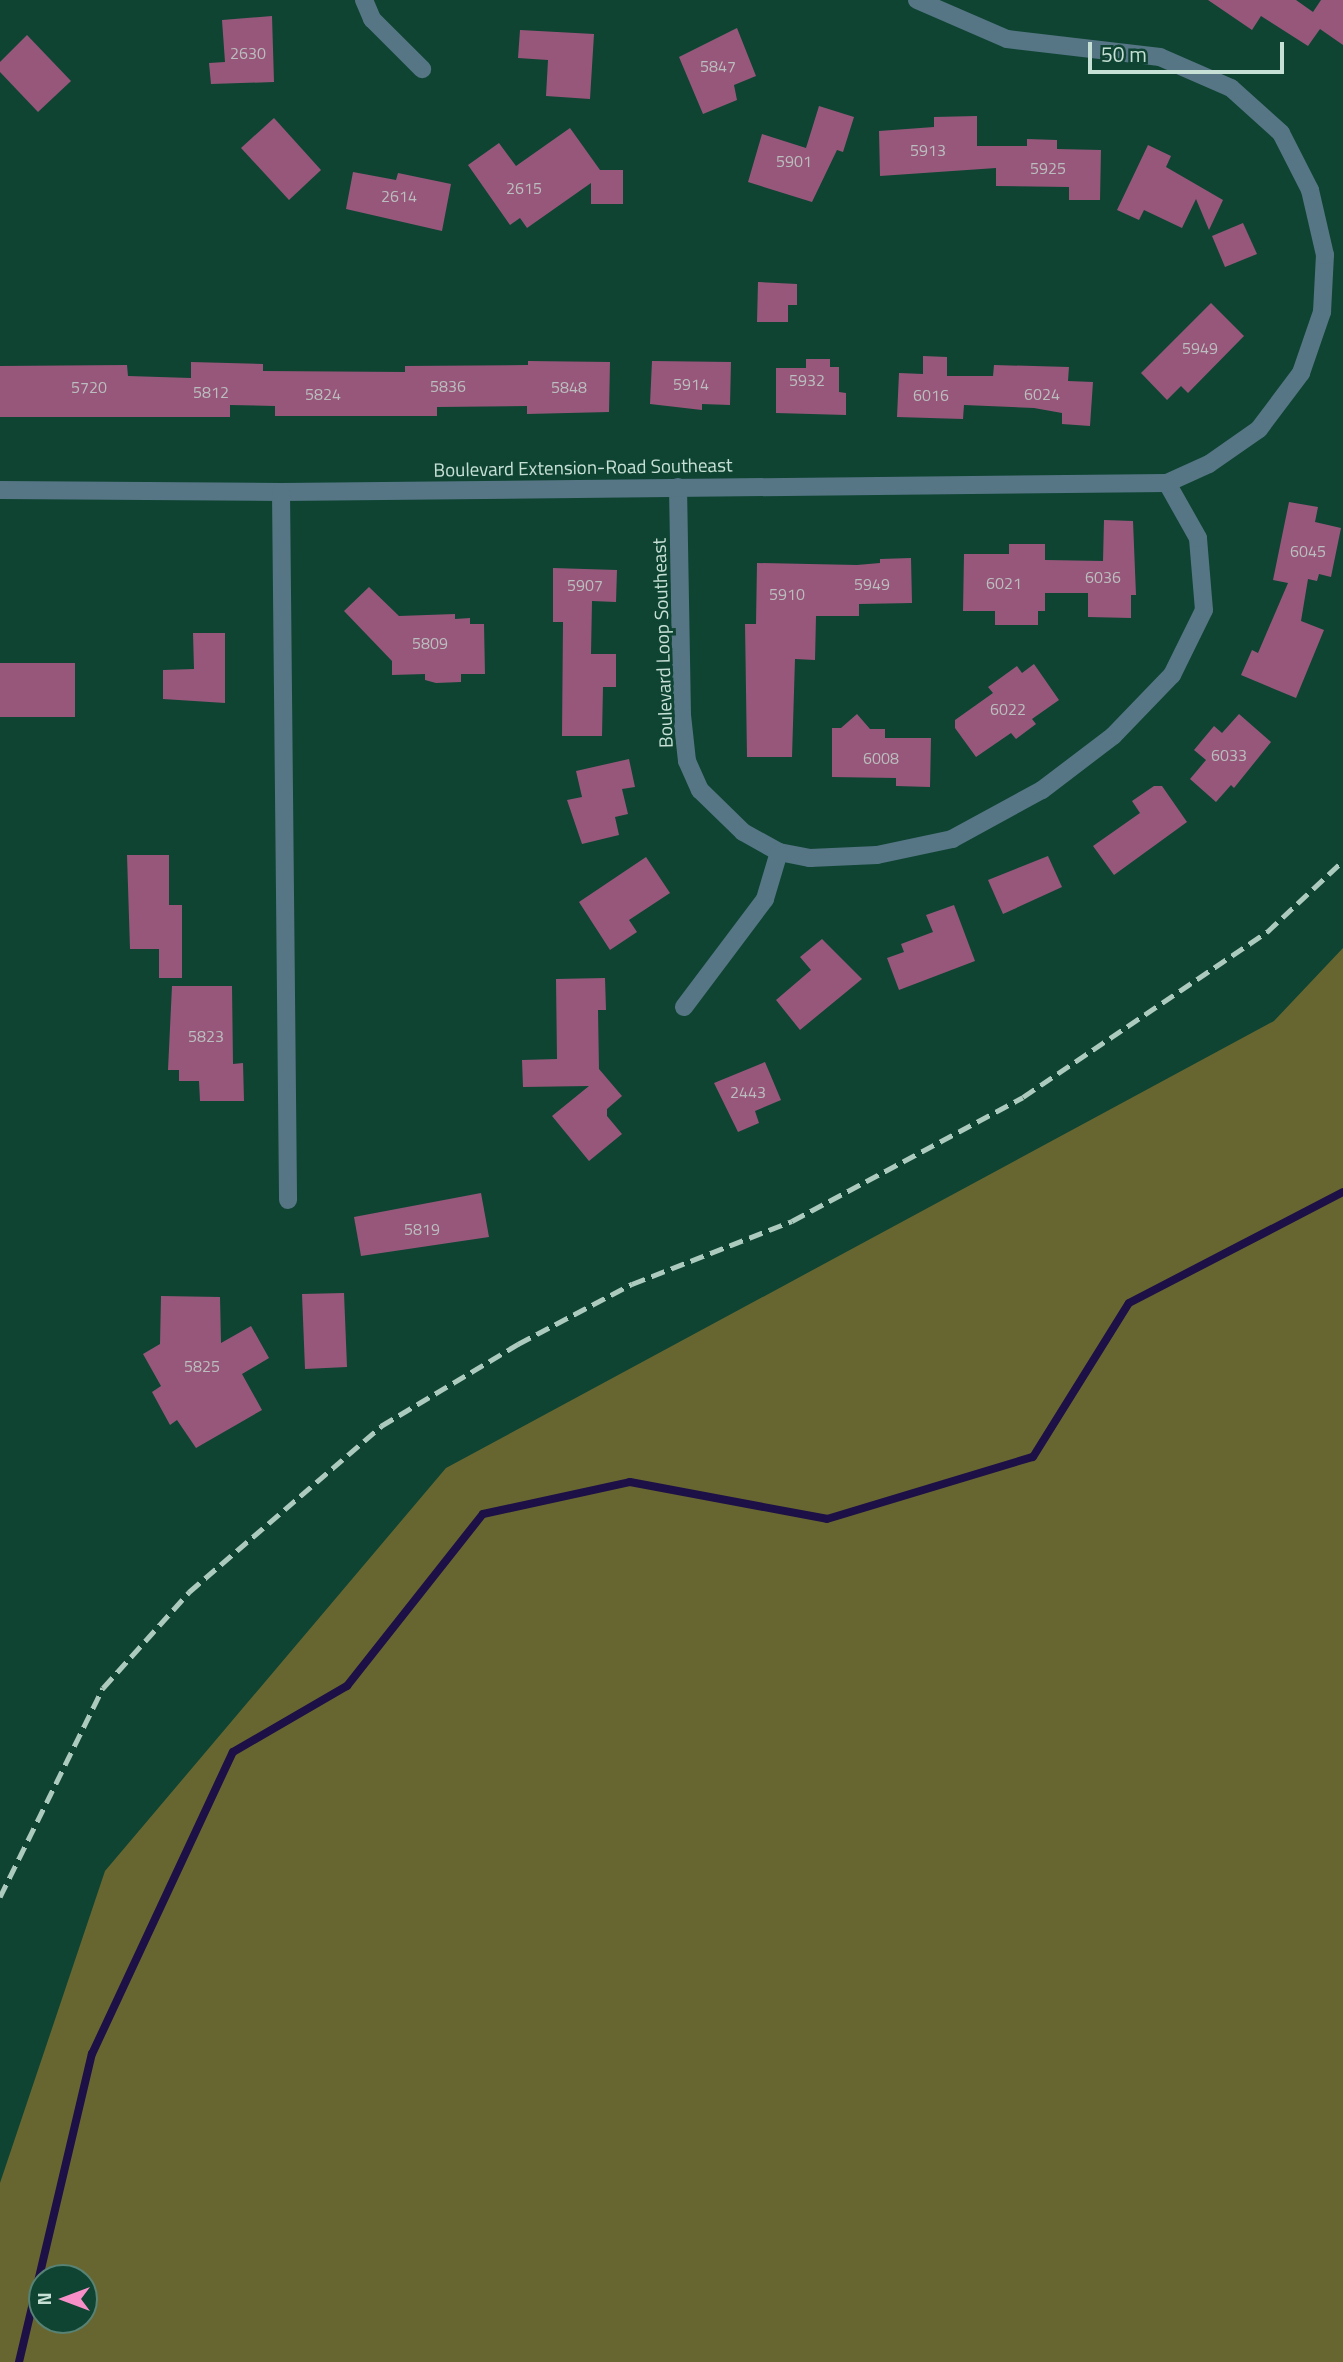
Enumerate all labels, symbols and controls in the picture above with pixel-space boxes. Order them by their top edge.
scale bar [1091,28,1287,72]
text: 50 m [1101,38,1147,70]
house number: 2630 [230,43,266,63]
house number: 5847 [700,56,736,76]
house number: 5913 [910,140,946,160]
house number: 5901 [776,151,812,171]
house number: 5925 [1030,158,1066,178]
house number: 2615 [506,178,542,198]
house number: 2614 [381,186,417,206]
house number: 5949 [1182,338,1218,358]
house number: 5932 [789,370,825,390]
house number: 5914 [673,374,709,394]
house number: 5836 [430,376,466,396]
house number: 5720 [71,377,107,397]
house number: 5848 [551,377,587,397]
house number: 5812 [193,382,229,402]
house number: 5824 [305,384,341,404]
house number: 6024 [1024,384,1060,404]
house number: 6016 [913,385,949,405]
street label: Boulevard Extension-Road Southeast [433,453,733,481]
street label: Boulevard Loop Southeast [647,538,677,748]
house number: 6045 [1290,541,1326,561]
house number: 6036 [1085,567,1121,587]
house number: 6021 [986,573,1022,593]
house number: 5949 [854,574,890,594]
house number: 5907 [567,575,603,595]
house number: 5910 [769,584,805,604]
house number: 5809 [412,633,448,653]
house number: 6022 [990,699,1026,719]
house number: 6033 [1211,745,1247,765]
house number: 6008 [863,748,899,768]
house number: 5823 [188,1026,224,1046]
house number: 2443 [730,1082,766,1102]
house number: 5819 [404,1219,440,1239]
house number: 5825 [184,1356,220,1376]
north arrow [28,2264,98,2334]
text: N [29,2292,58,2306]

